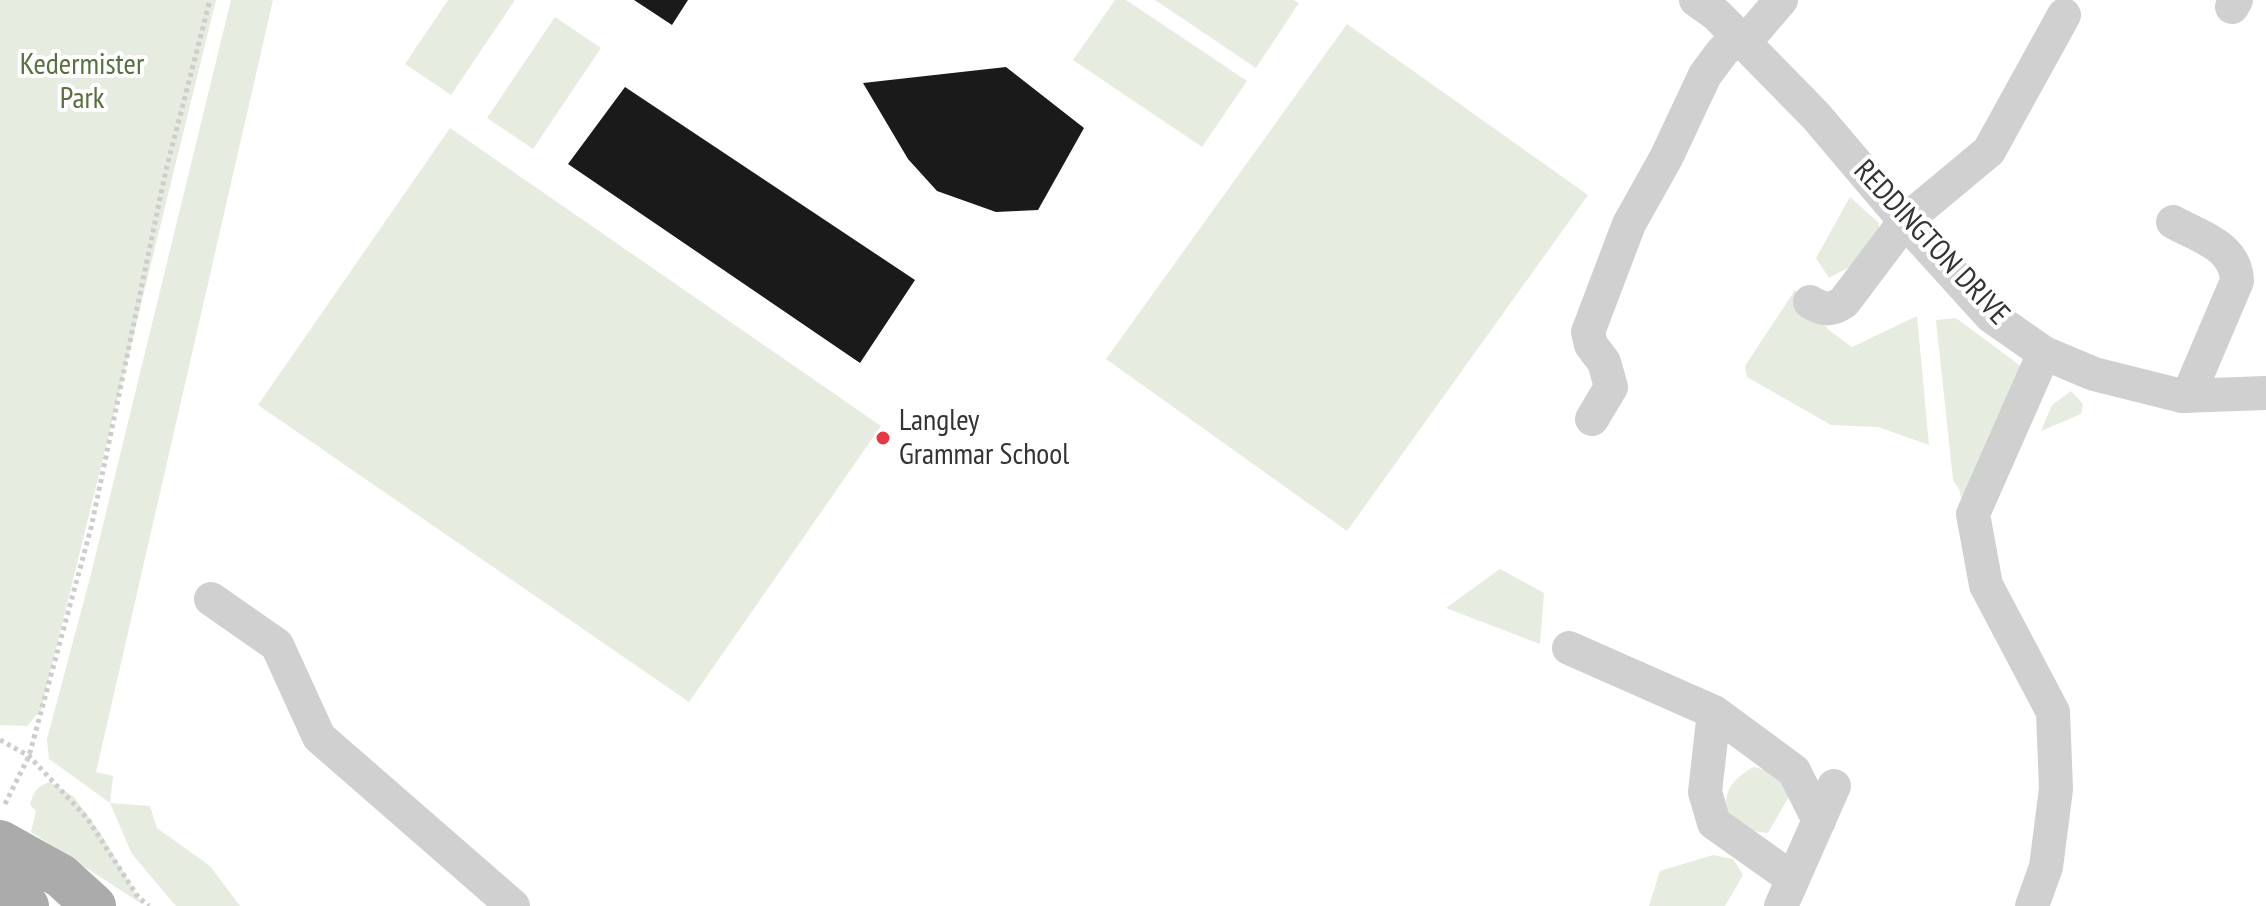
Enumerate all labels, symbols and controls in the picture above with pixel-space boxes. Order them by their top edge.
park label: Kedermister Park [20,47,144,118]
street label: REDDINGTON DRIVE [1846,153,2016,333]
place label: Langley Grammar School [899,403,1069,474]
marker: Langley Grammar School [874,429,892,447]

